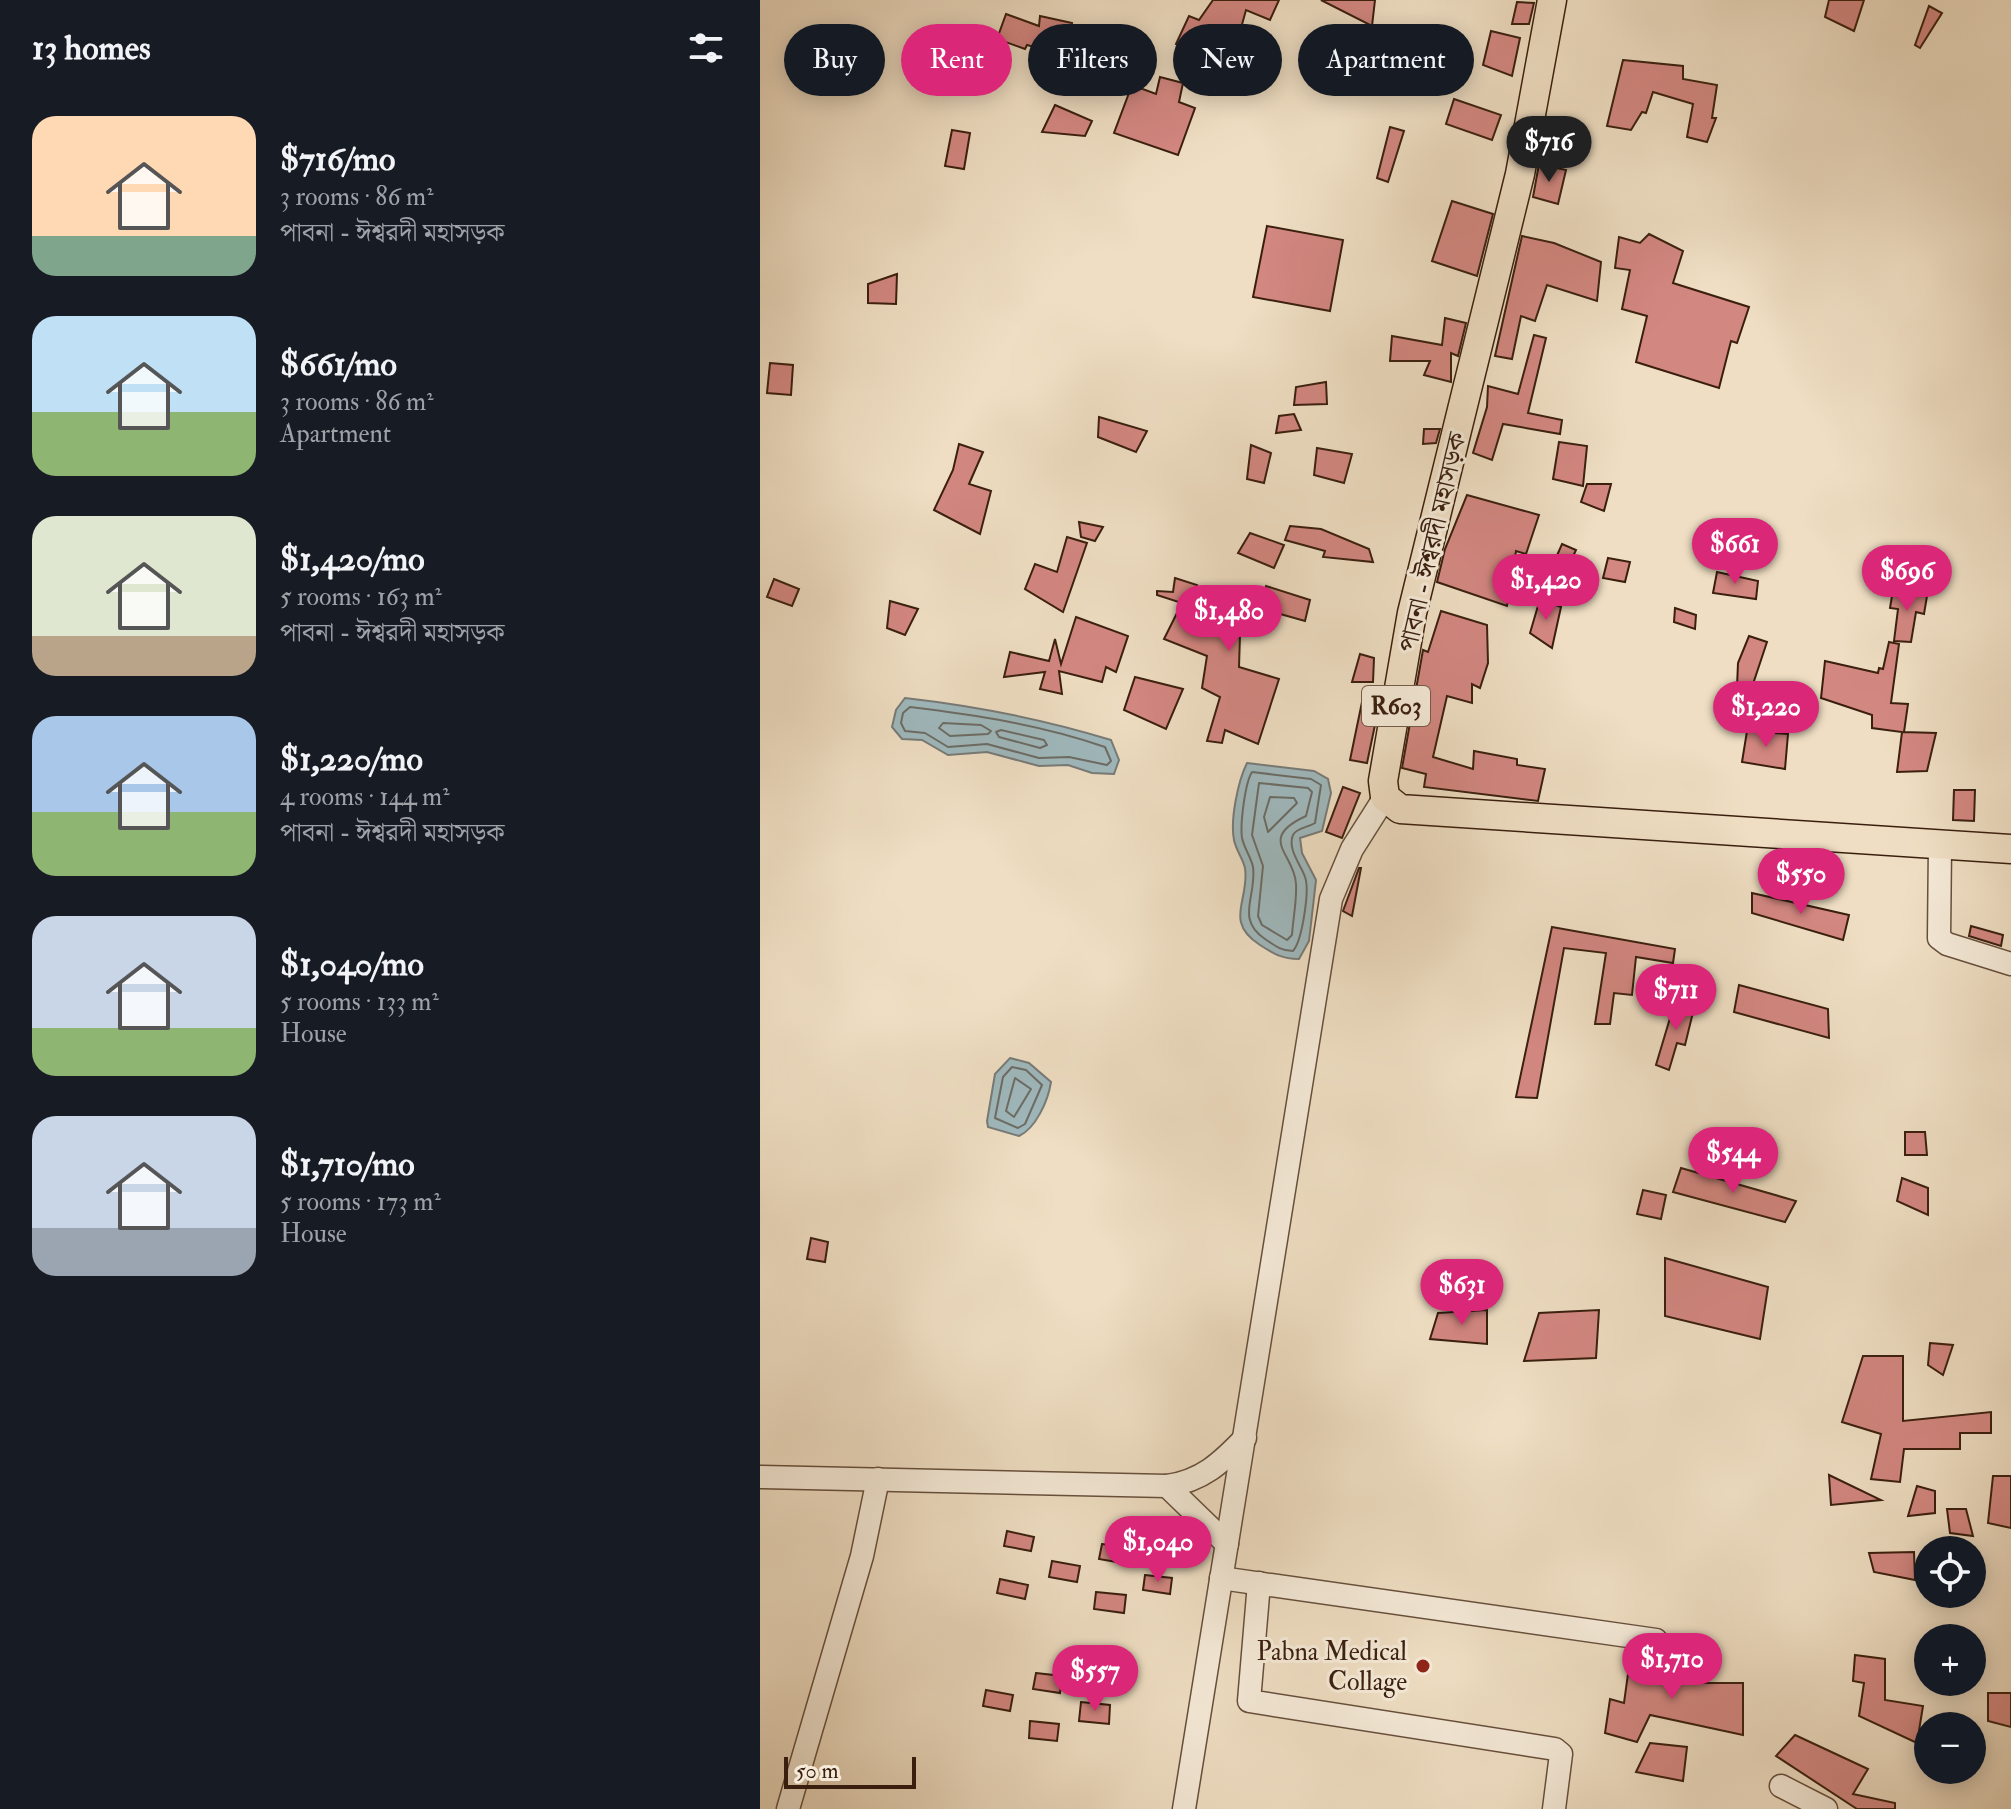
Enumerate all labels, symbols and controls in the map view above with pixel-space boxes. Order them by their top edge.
chip: Buy [784,24,885,96]
chip: Rent [901,24,1012,96]
chip: Filters [1028,24,1157,96]
chip: New [1173,24,1282,96]
chip: Apartment [1298,24,1474,96]
icon: filters [684,26,728,70]
text: 13 homes [32,27,151,70]
pin: $716 [1502,116,1596,184]
text: $716 [1525,126,1573,158]
text: $716/mo [280,138,395,181]
icon: home [96,148,192,244]
text: 3 rooms · 86 m² [280,181,434,213]
text: পাবনা - ঈশ্বরদী মহাসড়ক [280,217,505,249]
text: $661/mo [280,343,397,386]
icon: home [96,348,192,444]
text: 3 rooms · 86 m² [280,386,434,418]
text: Apartment [280,418,391,450]
street label: পাবনা - ঈশ্বরদী মহাসড়ক [1392,428,1474,655]
pin: $661 [1688,518,1782,586]
text: $661 [1710,528,1760,560]
text: $1,420/mo [280,538,425,581]
pin: $696 [1860,545,1954,613]
icon: home [96,548,192,644]
pin: $1,420 [1481,554,1611,622]
text: $696 [1880,555,1934,587]
text: $1,420 [1510,564,1582,596]
text: 5 rooms · 163 m² [280,581,442,613]
pin: $1,480 [1164,585,1294,653]
text: $1,480 [1194,595,1264,627]
text: পাবনা - ঈশ্বরদী মহাসড়ক [280,617,505,649]
pin: $1,220 [1701,681,1831,749]
road number: R603 [1362,686,1430,726]
text: $1,220 [1731,691,1801,723]
text: $1,220/mo [280,738,423,781]
icon: home [96,748,192,844]
text: 4 rooms · 144 m² [280,781,450,813]
text: পাবনা - ঈশ্বরদী মহাসড়ক [280,817,505,849]
pin: $550 [1754,848,1848,916]
text: $550 [1776,858,1826,890]
text: $1,040/mo [280,943,424,986]
icon: home [96,948,192,1044]
pin: $711 [1629,964,1723,1032]
text: $711 [1653,974,1699,1006]
text: 5 rooms · 133 m² [280,986,439,1018]
text: House [280,1018,347,1050]
pin: $544 [1686,1127,1780,1195]
text: $544 [1706,1137,1760,1169]
text: $1,710/mo [280,1143,415,1186]
icon: home [96,1148,192,1244]
text: 5 rooms · 173 m² [280,1186,441,1218]
text: House [280,1218,347,1250]
pin: $631 [1415,1259,1509,1327]
text: $631 [1438,1269,1486,1301]
pin: $1,040 [1093,1516,1223,1584]
text: $1,040 [1123,1526,1193,1558]
map controls [1914,1536,1986,1784]
button: locate [1914,1536,1986,1608]
button: + [1914,1624,1986,1696]
pin: $1,710 [1607,1633,1737,1701]
place label: Pabna Medical Collage [1256,1636,1407,1698]
text: $1,710 [1640,1643,1704,1675]
pin: $557 [1048,1645,1142,1713]
text: $557 [1070,1655,1120,1687]
marker: Pabna Medical Collage [1414,1657,1432,1675]
button: − [1914,1712,1986,1784]
scale bar [784,1753,916,1789]
text: 50 m [796,1757,838,1785]

